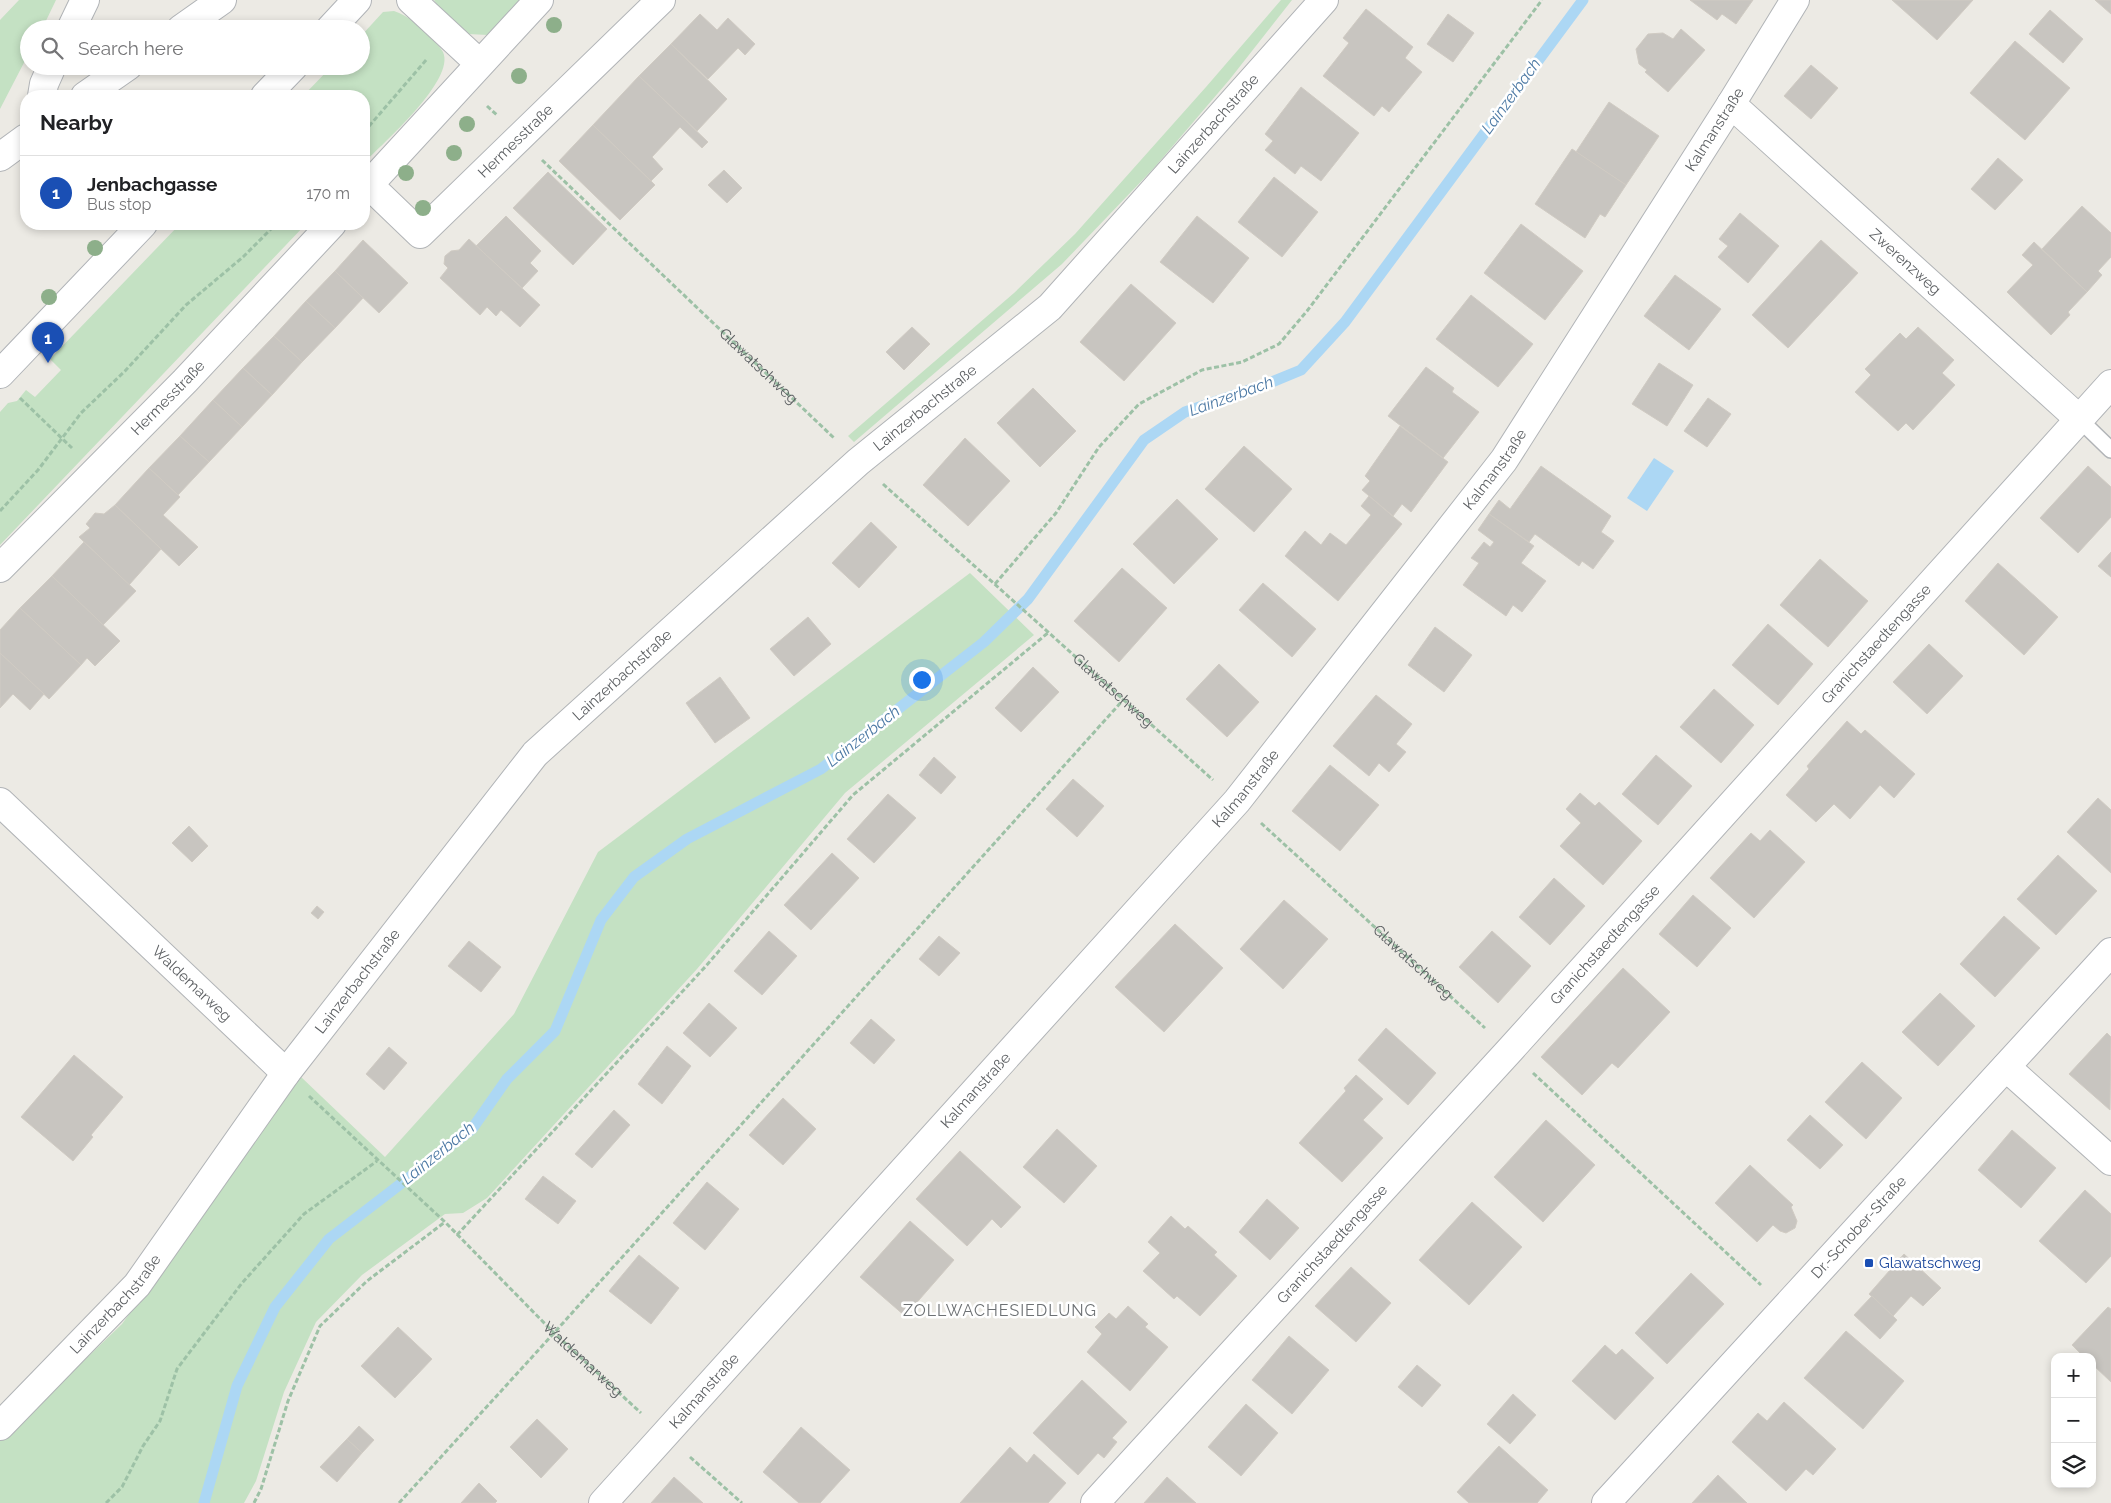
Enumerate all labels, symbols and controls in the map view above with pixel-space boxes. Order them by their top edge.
search box [20,20,370,75]
icon: search [38,34,66,62]
text: Search here [78,37,184,59]
water label: Lainzerbach [1477,55,1545,137]
street label: Lainzerbachstraße [1164,70,1263,177]
street label: Kalmanstraße [1682,84,1748,175]
street label: Hermesstraße [474,101,557,182]
text: Nearby [40,110,113,135]
text: Jenbachgasse [87,173,217,195]
text: 1 [52,184,60,203]
text: 170 m [306,184,350,203]
text: Bus stop [87,195,151,214]
street label: Zwerenzweg [1866,225,1945,299]
pin: 1 [32,322,64,363]
street label: Glawatschweg [715,324,802,408]
street label: Hermesstraße [127,357,209,439]
street label: Lainzerbachstraße [870,361,980,455]
water label: Lainzerbach [1186,372,1276,420]
street label: Kalmanstraße [1459,426,1530,513]
street label: Granichstaedtengasse [1818,580,1935,708]
street label: Lainzerbachstraße [569,626,676,725]
street label: Glawatschweg [1069,650,1157,731]
your location [909,667,935,693]
water label: Lainzerbach [822,701,904,771]
street label: Kalmanstraße [1208,746,1283,831]
street label: Granichstaedtengasse [1546,881,1664,1008]
street label: Glawatschweg [1369,921,1457,1003]
street label: Lainzerbachstraße [311,925,404,1037]
street label: Waldemarweg [148,942,235,1025]
street label: Kalmanstraße [937,1049,1014,1132]
water label: Lainzerbach [398,1118,478,1188]
street label: Dr.-Schober-Straße [1807,1172,1910,1282]
street label: Granichstaedtengasse [1273,1181,1391,1307]
street label: Lainzerbachstraße [66,1251,165,1358]
place label: Glawatschweg [1879,1254,1981,1272]
marker: Glawatschweg [1863,1257,1875,1269]
district label: ZOLLWACHESIEDLUNG [903,1301,1097,1320]
street label: Waldemarweg [539,1318,627,1401]
street label: Kalmanstraße [666,1349,743,1432]
map controls [2051,1353,2096,1488]
button: + [2051,1353,2096,1398]
button: − [2051,1398,2096,1443]
button: layers [2051,1443,2096,1488]

